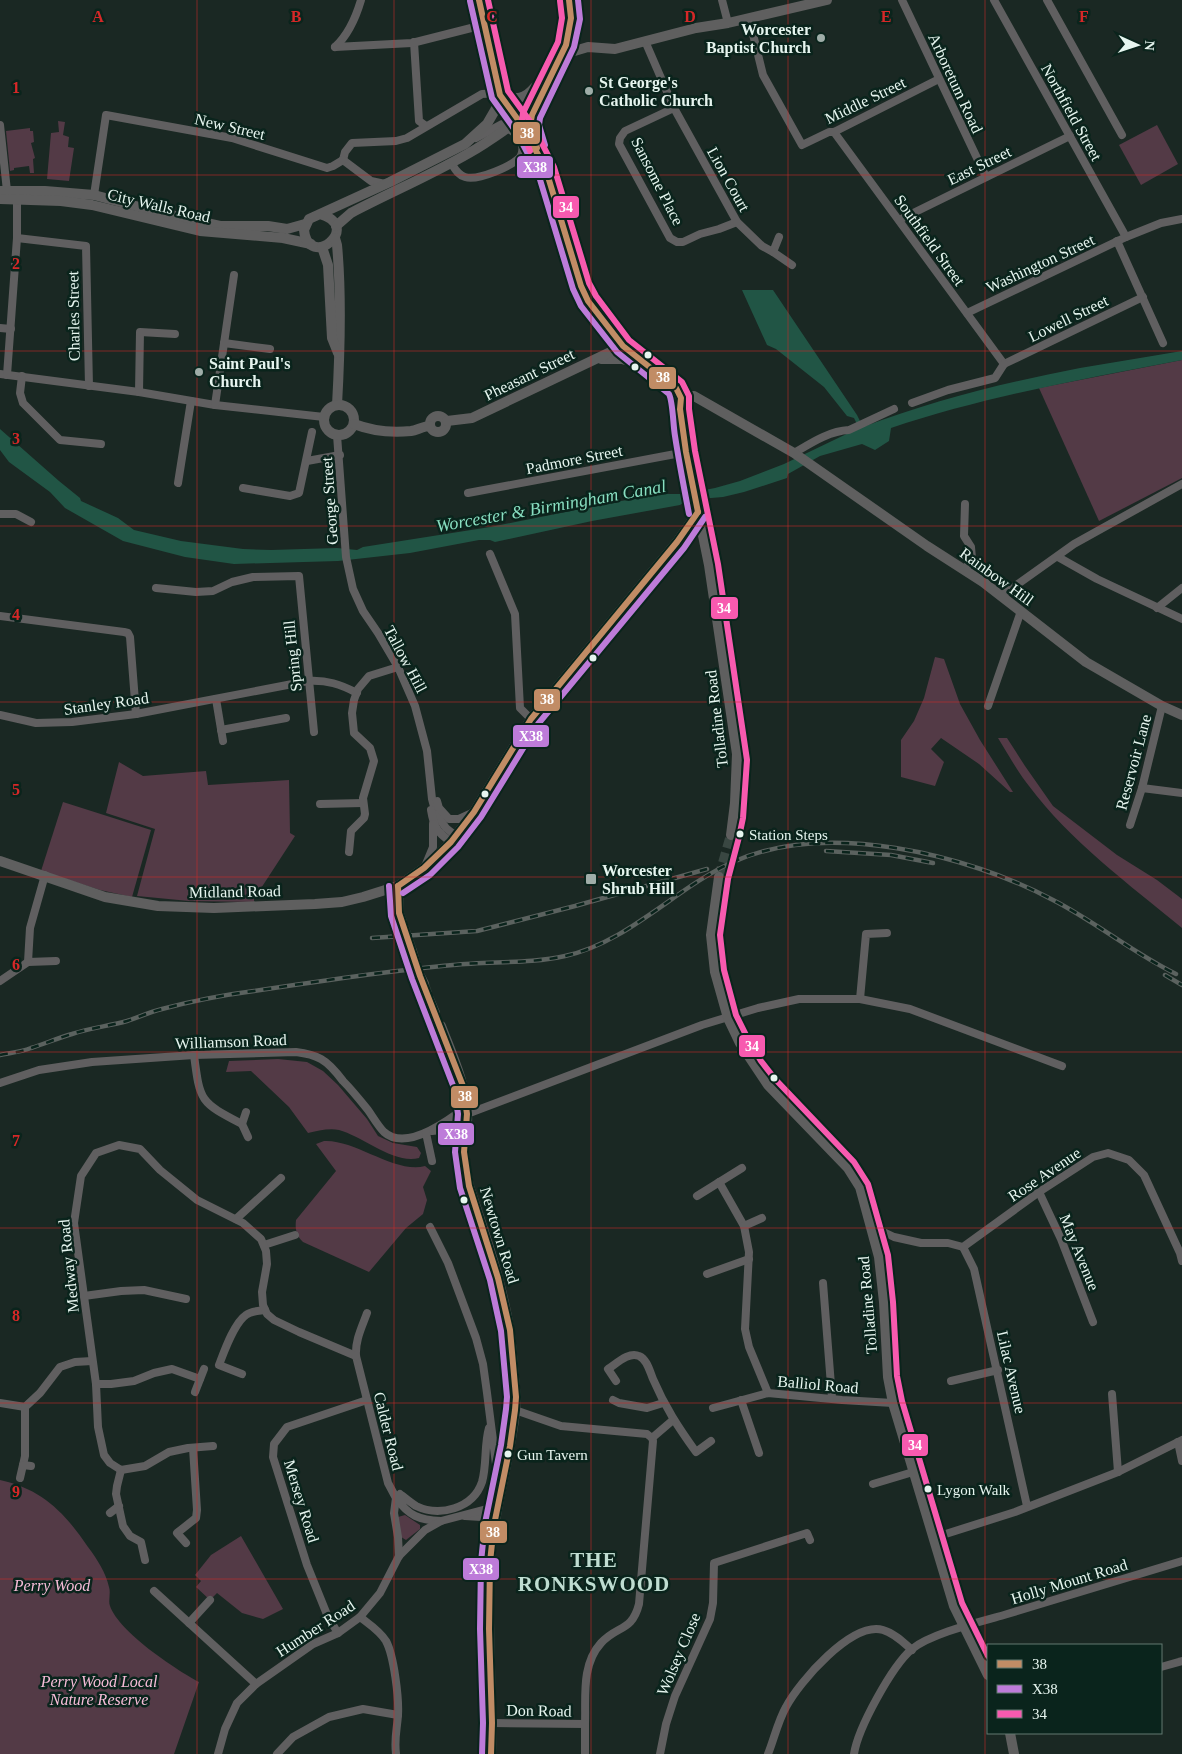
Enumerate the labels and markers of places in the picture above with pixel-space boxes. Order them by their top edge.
place label: Worcester Baptist Church [706,21,811,57]
marker: Worcester Baptist Church [815,32,827,44]
place label: St George's Catholic Church [599,74,713,109]
marker: St George's Catholic Church [583,85,595,97]
unlabelled marker [643,350,653,360]
place label: Saint Paul's Church [209,355,290,390]
unlabelled marker [630,362,640,372]
marker: Saint Paul's Church [193,366,205,378]
unlabelled marker [588,653,598,663]
unlabelled marker [480,789,490,799]
place label: Station Steps [749,827,828,843]
marker: Station Steps [735,829,745,839]
place label: Worcester Shrub Hill [602,862,675,897]
marker: Worcester Shrub Hill [584,872,598,886]
unlabelled marker [769,1073,779,1083]
unlabelled marker [459,1195,469,1205]
place label: Gun Tavern [517,1447,588,1463]
marker: Gun Tavern [503,1449,513,1459]
place label: Lygon Walk [937,1482,1011,1498]
marker: Lygon Walk [923,1484,933,1494]

